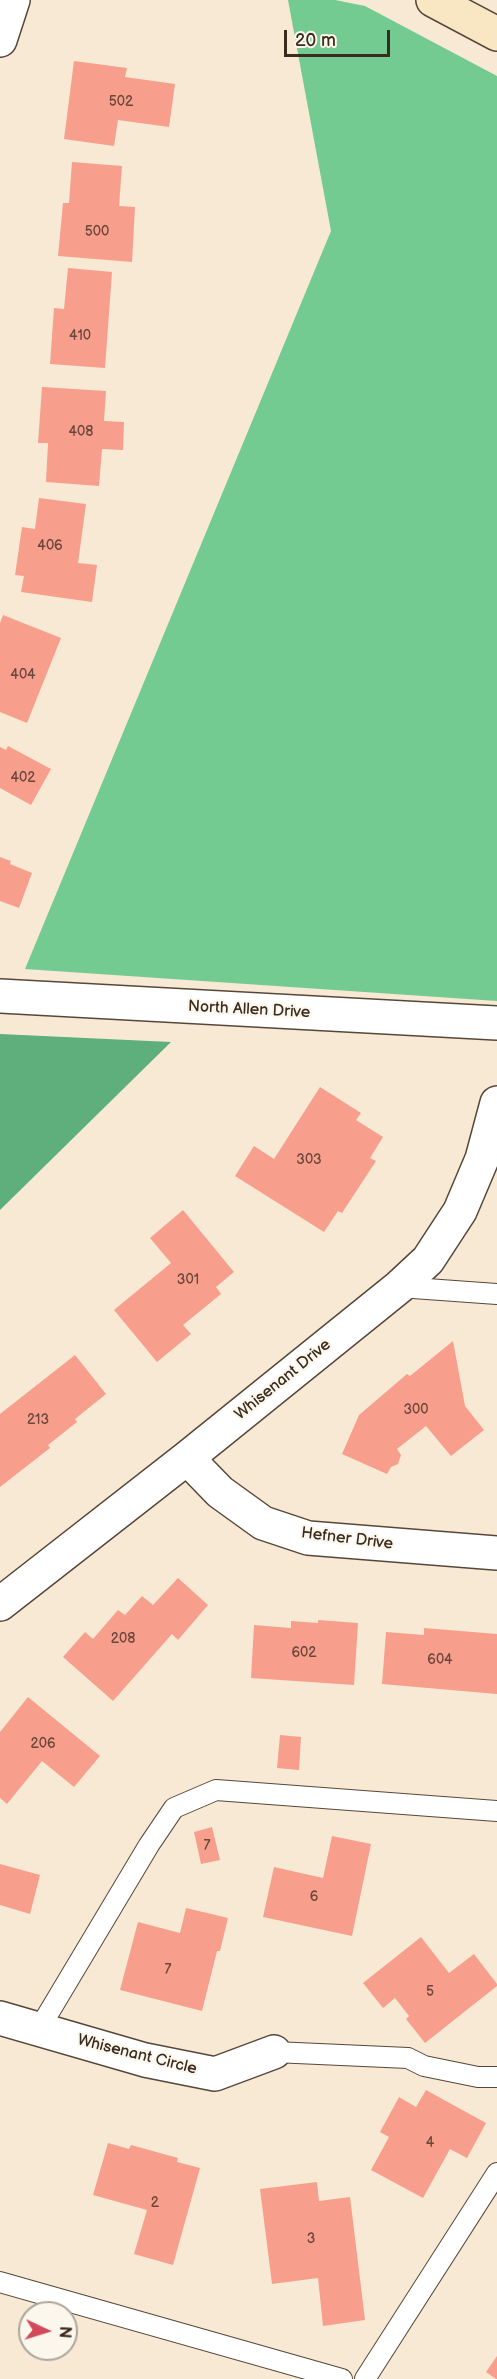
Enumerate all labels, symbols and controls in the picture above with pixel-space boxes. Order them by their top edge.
scale bar [287,18,394,56]
text: 20 m [295,30,336,51]
house number: 502 [109,94,133,110]
house number: 500 [85,224,109,240]
house number: 410 [69,328,91,344]
house number: 408 [69,424,93,440]
house number: 406 [37,538,63,554]
house number: 404 [10,667,36,683]
house number: 402 [10,770,36,786]
street label: North Allen Drive [187,997,311,1023]
house number: 303 [296,1152,322,1168]
house number: 301 [177,1272,199,1288]
street label: Whisenant Drive [231,1335,335,1425]
house number: 300 [403,1402,429,1418]
house number: 213 [27,1412,49,1428]
street label: Hefner Drive [300,1524,394,1554]
house number: 208 [111,1631,135,1647]
house number: 602 [291,1645,317,1661]
house number: 604 [427,1652,453,1668]
house number: 206 [30,1736,56,1752]
house number: 7 [204,1838,210,1854]
house number: 6 [310,1889,318,1905]
house number: 7 [165,1962,171,1978]
house number: 5 [426,1984,434,2000]
street label: Whisenant Circle [75,2031,199,2079]
house number: 4 [426,2135,434,2151]
house number: 2 [151,2195,159,2211]
house number: 3 [307,2231,315,2247]
north arrow [18,2301,78,2361]
text: N [55,2325,74,2339]

